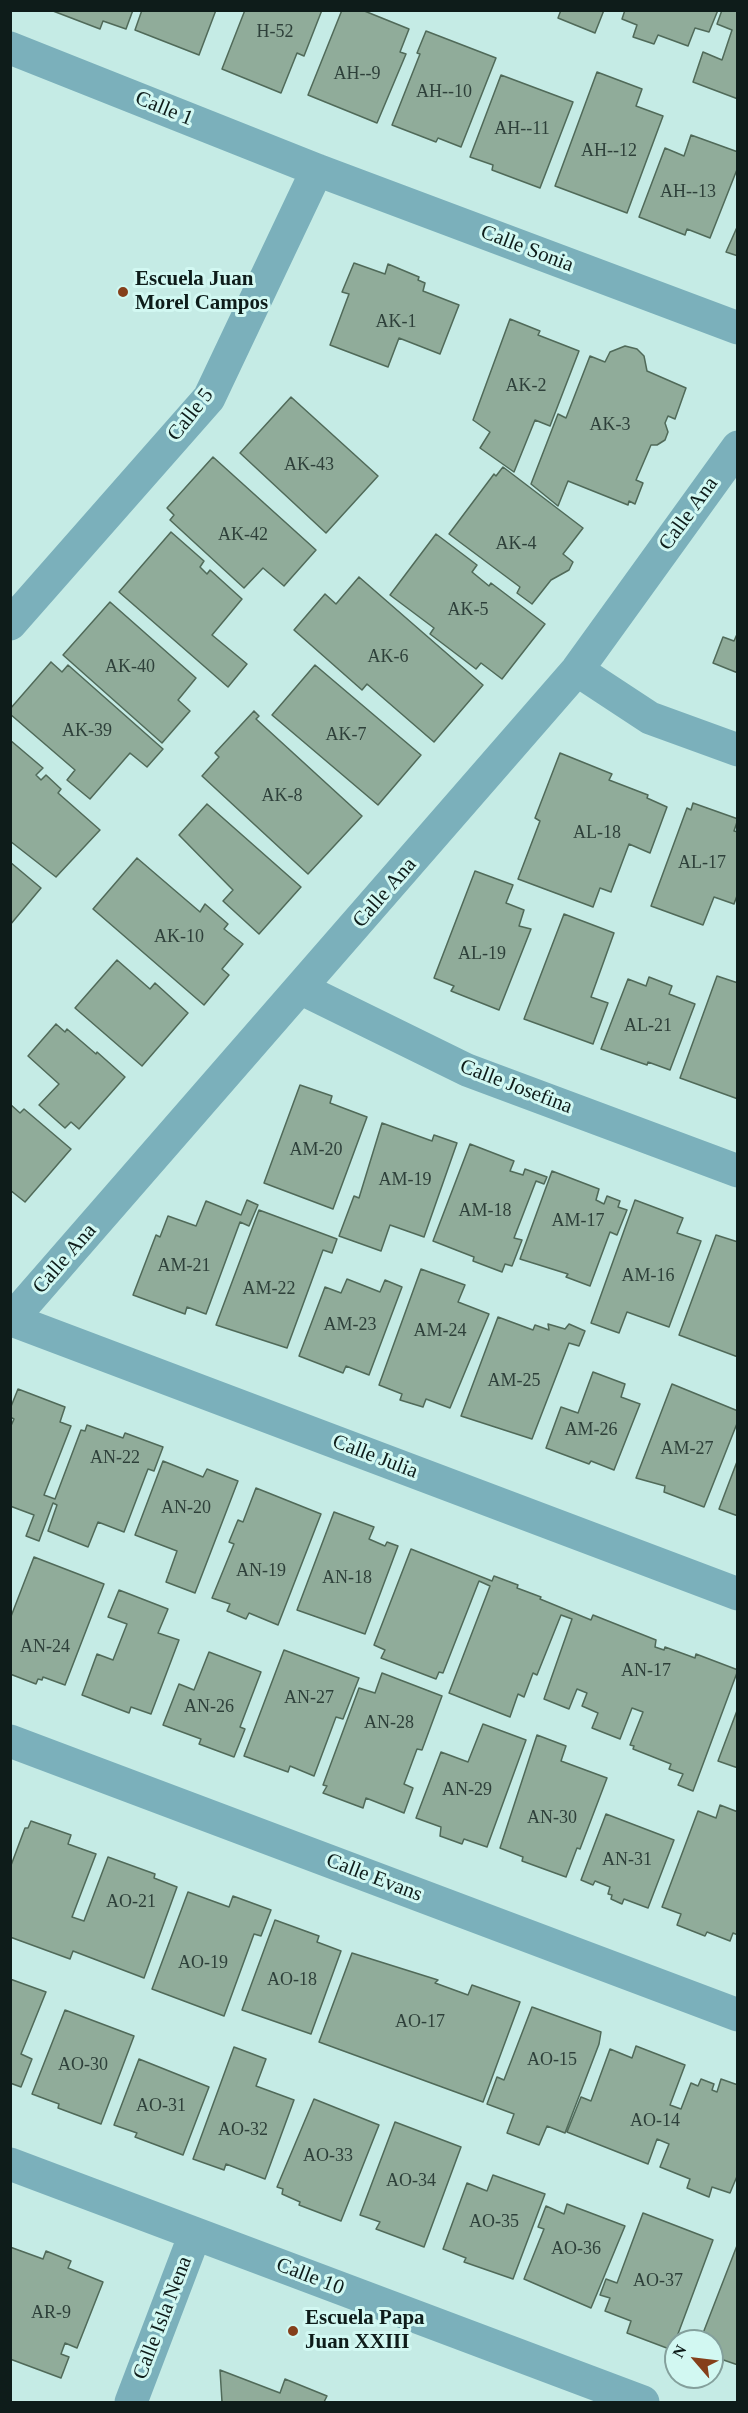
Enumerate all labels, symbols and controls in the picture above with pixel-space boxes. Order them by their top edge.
house number: H-52 [257,21,293,43]
house number: AH--9 [334,63,380,85]
house number: AH--10 [416,81,472,103]
street label: Calle 1 [131,86,197,132]
house number: AH--11 [494,118,550,140]
house number: AH--12 [581,140,637,162]
house number: AH--13 [660,181,716,203]
street label: Calle Sonia [477,220,577,278]
place label: Escuela Juan Morel Campos [135,267,268,317]
marker: Escuela Juan Morel Campos [116,285,130,299]
house number: AK-1 [376,311,416,333]
house number: AK-2 [506,375,546,397]
street label: Calle 5 [163,384,219,446]
house number: AK-3 [590,414,630,436]
house number: AK-43 [284,454,334,476]
street label: Calle Ana [654,472,724,556]
house number: AK-42 [218,524,268,546]
house number: AK-4 [496,533,536,555]
house number: AK-5 [448,599,488,621]
house number: AK-6 [368,646,408,668]
house number: AK-40 [105,656,155,678]
house number: AK-39 [62,720,112,742]
house number: AK-7 [326,724,366,746]
house number: AK-8 [262,785,302,807]
house number: AL-18 [573,822,621,844]
house number: AL-17 [678,852,726,874]
street label: Calle Ana [348,853,422,933]
house number: AK-10 [154,926,204,948]
house number: AL-19 [458,943,506,965]
house number: AL-21 [624,1015,672,1037]
street label: Calle Josefina [456,1054,576,1120]
house number: AM-20 [290,1139,342,1161]
house number: AM-19 [379,1169,431,1191]
house number: AM-18 [459,1200,511,1222]
house number: AM-17 [552,1210,604,1232]
street label: Calle Ana [28,1219,102,1299]
house number: AM-21 [158,1255,210,1277]
house number: AM-16 [622,1265,674,1287]
house number: AM-22 [243,1278,295,1300]
house number: AM-23 [324,1314,376,1336]
house number: AM-24 [414,1320,466,1342]
house number: AM-25 [488,1370,540,1392]
house number: AM-26 [565,1419,617,1441]
street label: Calle Julia [329,1429,421,1485]
house number: AM-27 [661,1438,713,1460]
house number: AN-22 [90,1447,140,1469]
house number: AN-20 [161,1497,211,1519]
house number: AN-19 [236,1560,286,1582]
house number: AN-18 [322,1567,372,1589]
house number: AN-24 [20,1636,70,1658]
house number: AN-17 [621,1660,671,1682]
house number: AN-27 [284,1687,334,1709]
house number: AN-26 [184,1696,234,1718]
house number: AN-28 [364,1712,414,1734]
house number: AN-29 [442,1779,492,1801]
house number: AN-30 [527,1807,577,1829]
street label: Calle Evans [322,1848,426,1908]
house number: AN-31 [602,1849,652,1871]
house number: AO-21 [106,1891,156,1913]
house number: AO-19 [178,1952,228,1974]
house number: AO-18 [267,1969,317,1991]
house number: AO-17 [395,2011,445,2033]
house number: AO-15 [527,2049,577,2071]
house number: AO-30 [58,2054,108,2076]
house number: AO-31 [136,2095,186,2117]
house number: AO-14 [630,2110,680,2132]
house number: AO-32 [218,2119,268,2141]
house number: AO-33 [303,2145,353,2167]
house number: AO-34 [386,2170,436,2192]
house number: AO-35 [469,2211,519,2233]
house number: AO-36 [551,2238,601,2260]
street label: Calle Isla Nena [128,2253,198,2383]
street label: Calle 10 [273,2253,347,2301]
house number: AO-37 [633,2270,683,2292]
house number: AR-9 [31,2302,71,2324]
place label: Escuela Papa Juan XXIII [305,2306,425,2356]
marker: Escuela Papa Juan XXIII [286,2324,300,2338]
north arrow [664,2329,724,2389]
text: N [669,2342,690,2360]

